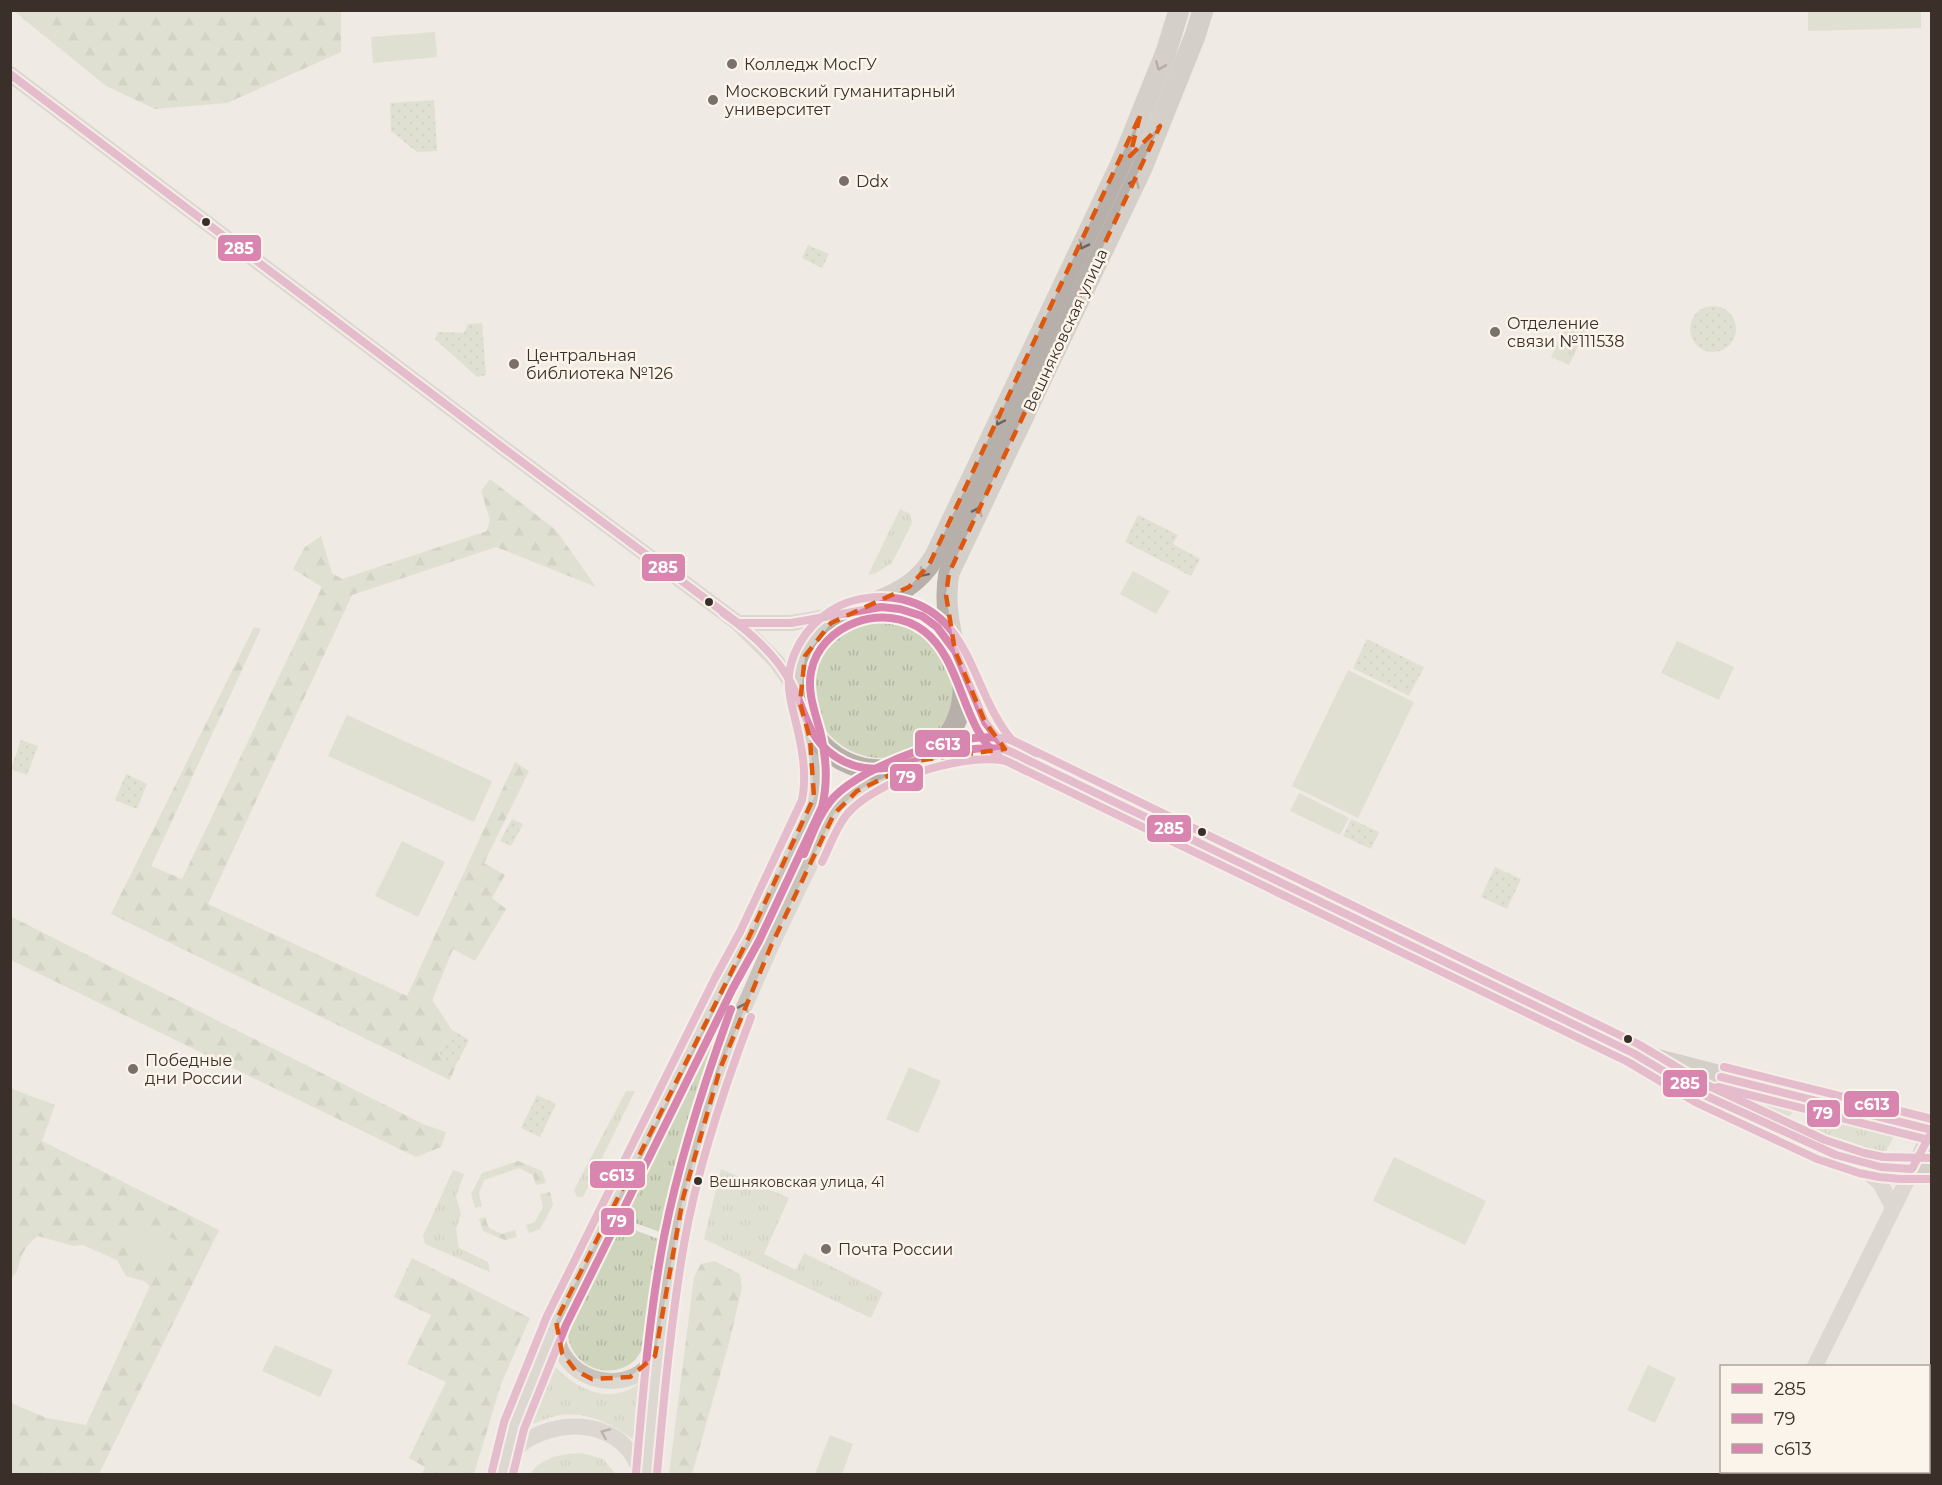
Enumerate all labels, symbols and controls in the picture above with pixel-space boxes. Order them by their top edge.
place label: Колледж МосГУ [744,55,877,74]
marker: Колледж МосГУ [725,57,739,71]
one-way arrow [1155,60,1167,71]
place label: Московский гуманитарный университет [724,82,956,119]
marker: Московский гуманитарный университет [706,93,720,107]
place label: Ddx [856,172,889,191]
marker: Ddx [837,174,851,188]
one-way arrow [1128,179,1140,190]
unlabelled marker [200,216,212,228]
line badge: 285 [217,234,262,262]
one-way arrow [1078,238,1090,249]
text: 285 [224,239,254,258]
street label: Вешняковская улица [1019,246,1112,415]
place label: Отделение связи №111538 [1507,314,1624,351]
marker: Отделение связи №111538 [1488,325,1502,339]
place label: Центральная библиотека №126 [526,346,673,383]
marker: Центральная библиотека №126 [507,357,521,371]
one-way arrow [995,414,1007,425]
one-way arrow [971,507,982,518]
line badge: 285 [641,553,686,582]
text: 285 [648,558,678,577]
one-way arrow [919,566,930,577]
unlabelled marker [703,596,715,608]
line badge: с613 [914,729,971,758]
text: с613 [925,735,961,754]
line badge: 79 [889,763,924,792]
text: 79 [896,768,916,787]
line badge: 285 [1146,814,1192,843]
text: 285 [1154,819,1184,838]
unlabelled marker [1196,826,1208,838]
one-way arrow [737,1002,749,1013]
unlabelled marker [1622,1033,1634,1045]
place label: Победные дни России [145,1051,243,1088]
marker: Победные дни России [126,1062,140,1076]
line badge: 285 [1662,1069,1708,1098]
text: 285 [1670,1074,1700,1093]
line badge: с613 [1843,1090,1900,1118]
text: с613 [1854,1095,1890,1114]
line badge: 79 [1806,1099,1841,1128]
text: 79 [1813,1104,1833,1123]
line badge: с613 [589,1160,646,1189]
text: с613 [599,1166,635,1185]
place label: Вешняковская улица, 41 [709,1173,885,1191]
marker: Вешняковская улица, 41 [692,1175,704,1187]
line badge: 79 [600,1207,635,1236]
text: 79 [607,1212,627,1231]
place label: Почта России [838,1240,953,1259]
marker: Почта России [819,1242,833,1256]
legend [1720,1365,1930,1473]
text: 285 [1774,1378,1806,1400]
text: 79 [1774,1408,1796,1430]
one-way arrow [600,1428,611,1440]
text: с613 [1774,1438,1812,1460]

